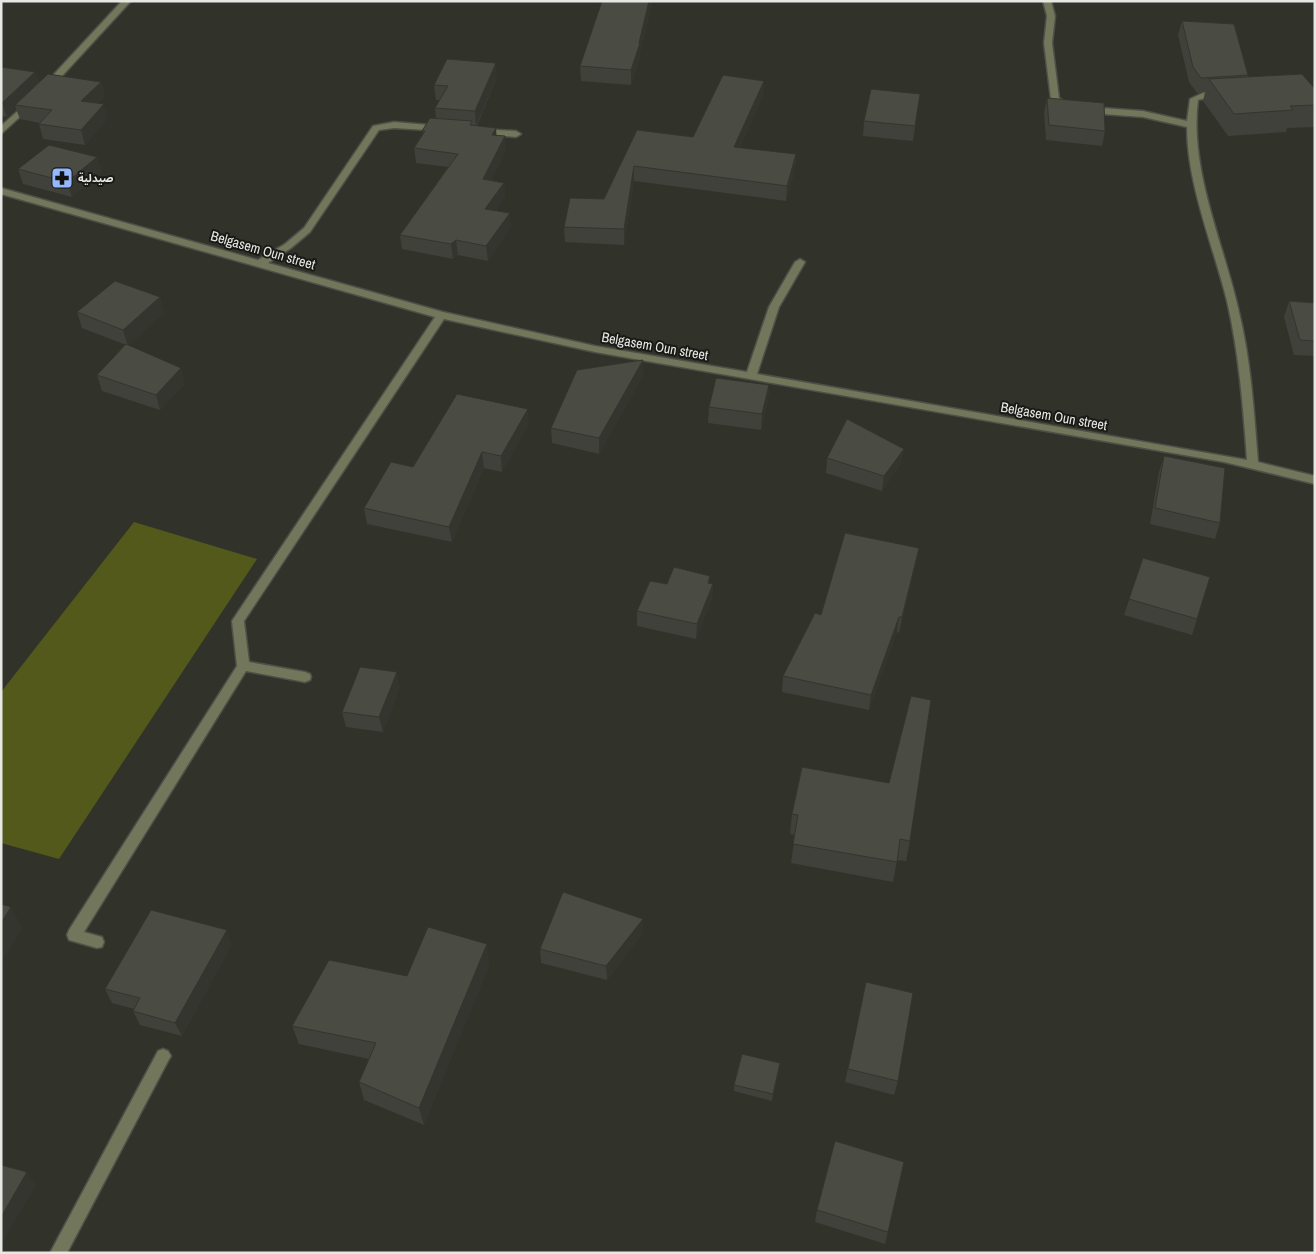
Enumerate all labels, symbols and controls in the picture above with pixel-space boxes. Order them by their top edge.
pharmacy icon: صيدلية [50,166,74,190]
place label: صيدلية [78,171,114,185]
street label: Belgasem Oun street [209,226,317,274]
street label: Belgasem Oun street [600,328,710,364]
street label: Belgasem Oun street [999,398,1109,434]

